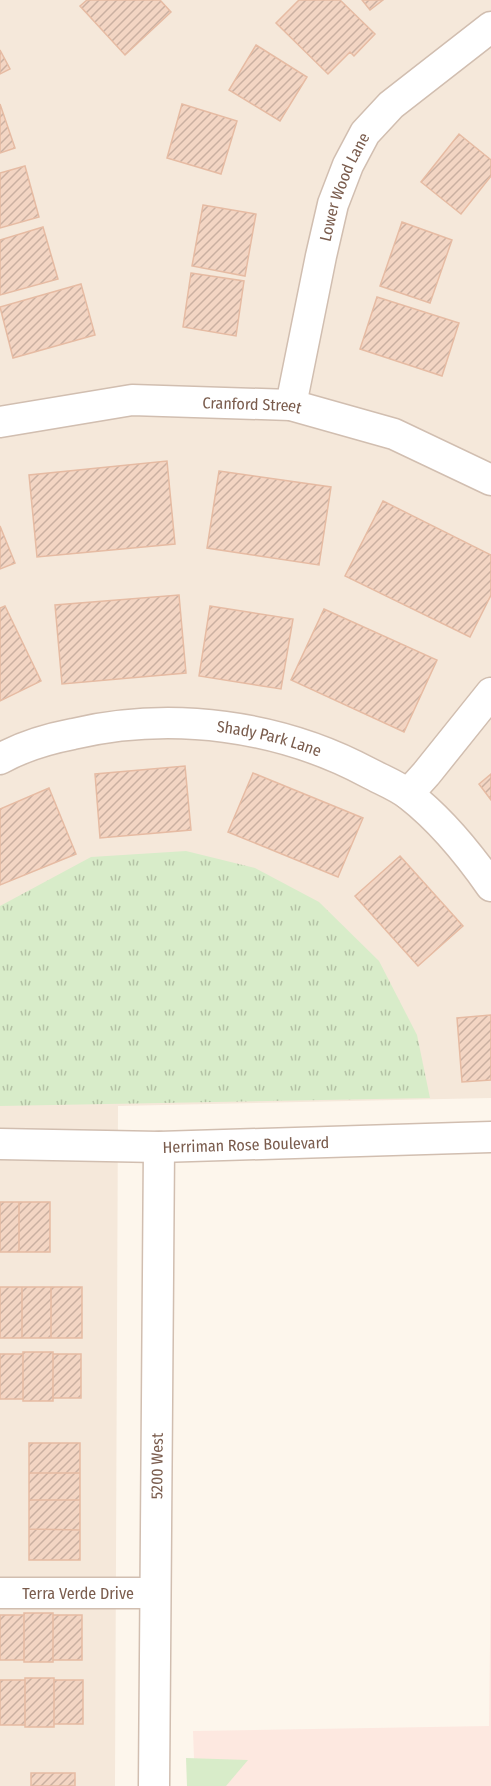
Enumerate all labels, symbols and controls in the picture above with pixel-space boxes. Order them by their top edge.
street label: Lower Wood Lane [315,129,373,243]
street label: Cranford Street [202,393,305,417]
street label: Shady Park Lane [216,716,324,760]
street label: Herriman Rose Boulevard [162,1132,330,1156]
street label: 5200 West [147,1432,166,1499]
street label: Terra Verde Drive [22,1584,134,1603]

